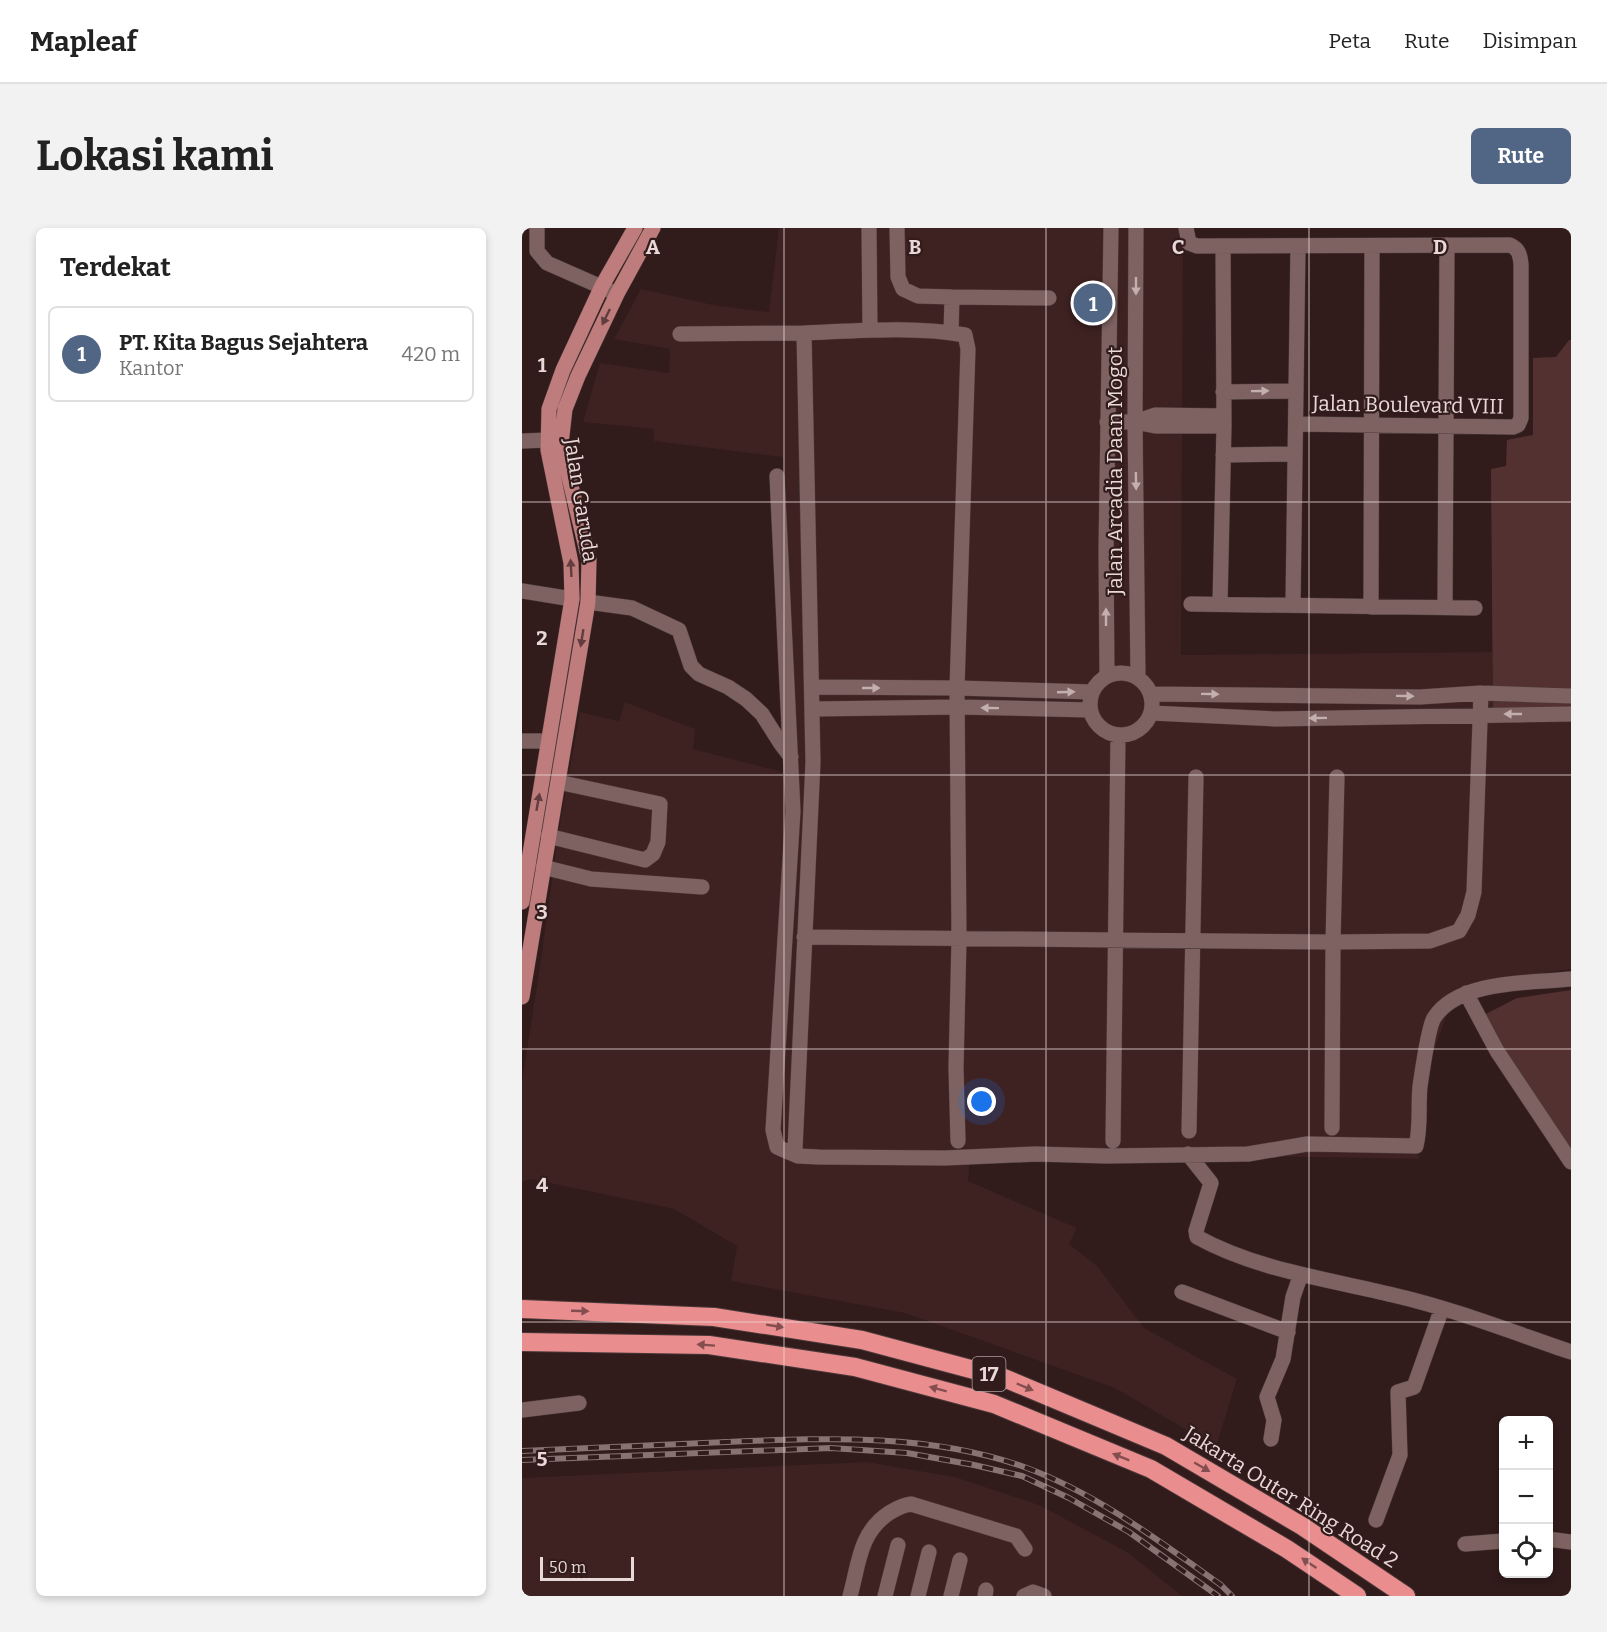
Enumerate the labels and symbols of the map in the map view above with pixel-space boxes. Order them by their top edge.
text: A [646,235,661,259]
text: B [909,235,922,259]
text: C [1172,235,1184,259]
text: D [1433,235,1447,259]
one-way arrow [1131,277,1141,296]
pin: 1 [1074,280,1112,326]
one-way arrow [602,308,611,325]
street label: Jalan Arcadia Daan Mogot [1102,346,1128,596]
text: 1 [538,353,547,377]
one-way arrow [1250,386,1269,396]
street label: Jalan Boulevard VIII [1311,390,1504,420]
street label: Jalan Garuda [558,435,604,564]
one-way arrow [1131,472,1141,491]
one-way arrow [566,559,576,578]
one-way arrow [1101,608,1111,627]
text: 2 [536,626,548,650]
one-way arrow [577,629,586,648]
one-way arrow [862,683,881,693]
one-way arrow [1057,687,1076,697]
one-way arrow [1200,689,1219,699]
one-way arrow [1395,691,1414,701]
one-way arrow [980,703,999,713]
one-way arrow [1503,710,1522,719]
one-way arrow [1308,713,1327,723]
one-way arrow [534,793,543,812]
text: 3 [536,900,548,924]
your location [967,1087,996,1116]
text: 4 [536,1173,548,1197]
one-way arrow [571,1307,590,1316]
one-way arrow [765,1322,784,1331]
one-way arrow [696,1341,715,1350]
road number: 17 [972,1357,1006,1391]
one-way arrow [1016,1382,1034,1392]
one-way arrow [929,1384,947,1393]
street label: Jakarta Outer Ring Road 2 [1178,1420,1403,1574]
text: 5 [537,1447,548,1471]
one-way arrow [1112,1452,1130,1461]
one-way arrow [1194,1462,1211,1472]
scale bar [540,1554,634,1582]
one-way arrow [1301,1557,1317,1569]

